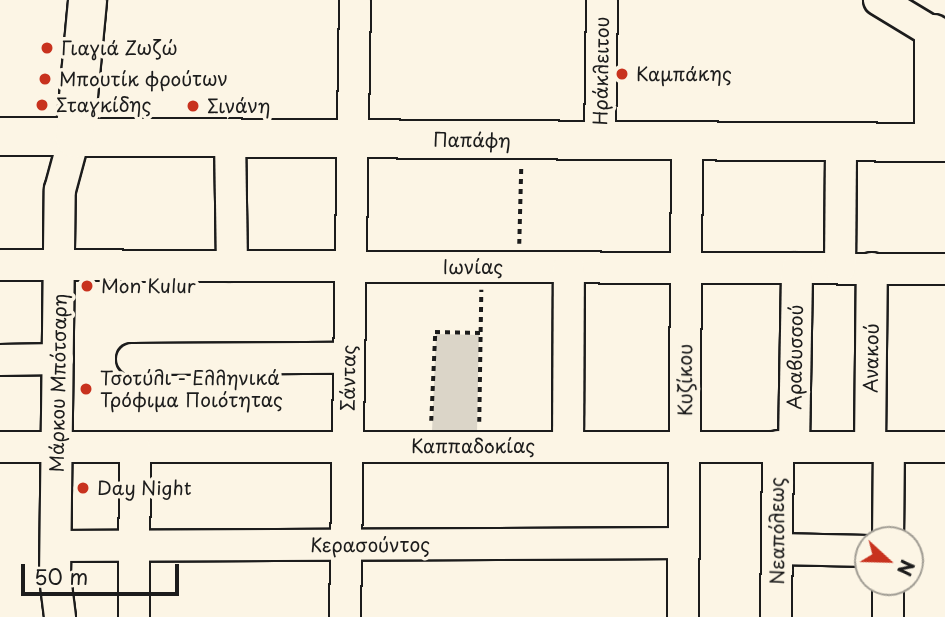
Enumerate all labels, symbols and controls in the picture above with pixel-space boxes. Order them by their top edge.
street label: Ηράκλειτου [589,16,613,126]
place label: Γιαγιά Ζωζώ [61,37,179,59]
marker: Γιαγιά Ζωζώ [39,40,55,56]
place label: Καμπάκης [636,63,732,85]
marker: Καμπάκης [614,66,630,82]
place label: Μπουτίκ φρούτων [59,68,228,90]
marker: Μπουτίκ φρούτων [37,71,53,87]
place label: Σταγκίδης [56,94,151,116]
place label: Σινάνη [207,95,270,117]
marker: Σταγκίδης [34,97,50,113]
marker: Σινάνη [185,98,201,114]
street label: Παπάφη [433,128,511,152]
street label: Ιωνίας [443,256,503,278]
place label: Mon Kulur [101,275,195,297]
marker: Mon Kulur [79,278,95,294]
street label: Μάρκου Μπότσαρη [45,293,71,473]
street label: Αραβυσσού [783,304,807,410]
street label: Ανακού [859,323,883,393]
street label: Κυζίκου [674,344,696,416]
street label: Σάντας [336,345,360,411]
place label: Τσοτύλι - Ελληνικά Τρόφιμα Ποιότητας [100,367,283,411]
marker: Τσοτύλι - Ελληνικά Τρόφιμα Ποιότητας [78,381,94,397]
street label: Καππαδοκίας [411,435,535,457]
place label: Day Night [97,477,191,499]
street label: Νεαπόλεως [766,477,788,585]
marker: Day Night [75,480,91,496]
north arrow [854,526,924,596]
street label: Κερασούντος [310,534,430,556]
scale bar [24,550,182,594]
text: N [891,556,922,580]
text: 50 m [34,560,88,592]

